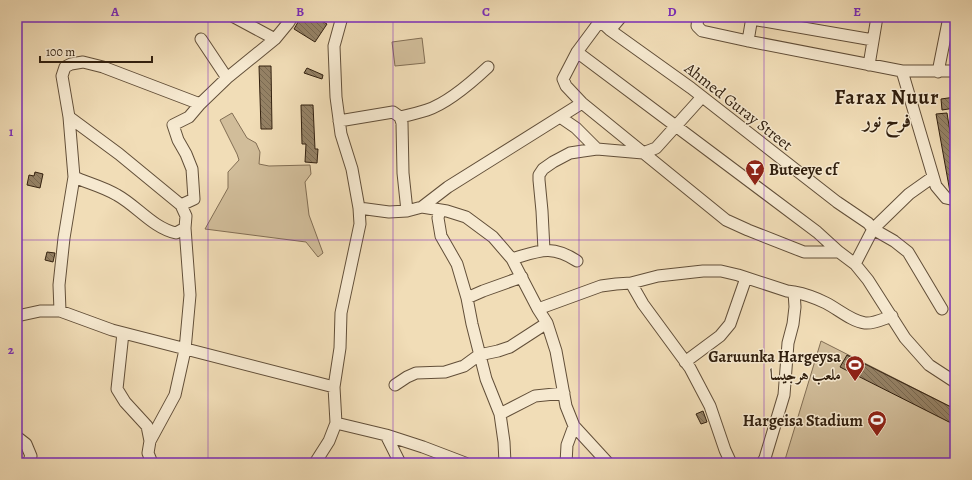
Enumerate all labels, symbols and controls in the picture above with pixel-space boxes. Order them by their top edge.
text: A [110,3,120,20]
text: B [296,3,304,20]
text: C [482,3,490,20]
text: D [667,3,677,20]
text: E [853,3,861,20]
scale bar [40,38,152,64]
text: 100 m [46,44,75,60]
street label: Ahmed Guray Street [679,57,797,156]
district label: Farax Nuur فرح نور [835,84,939,139]
text: 1 [9,123,14,140]
bar icon: Buteeye cf [744,158,766,186]
place label: Buteeye cf [769,159,840,181]
text: 2 [8,341,15,358]
place label: Garuunka Hargeysa ملعب هرجيسا [708,346,841,386]
sports icon: Garuunka Hargeysa ملعب هرجيسا [844,354,866,382]
sports icon: Hargeisa Stadium [866,409,888,437]
place label: Hargeisa Stadium [743,410,864,432]

